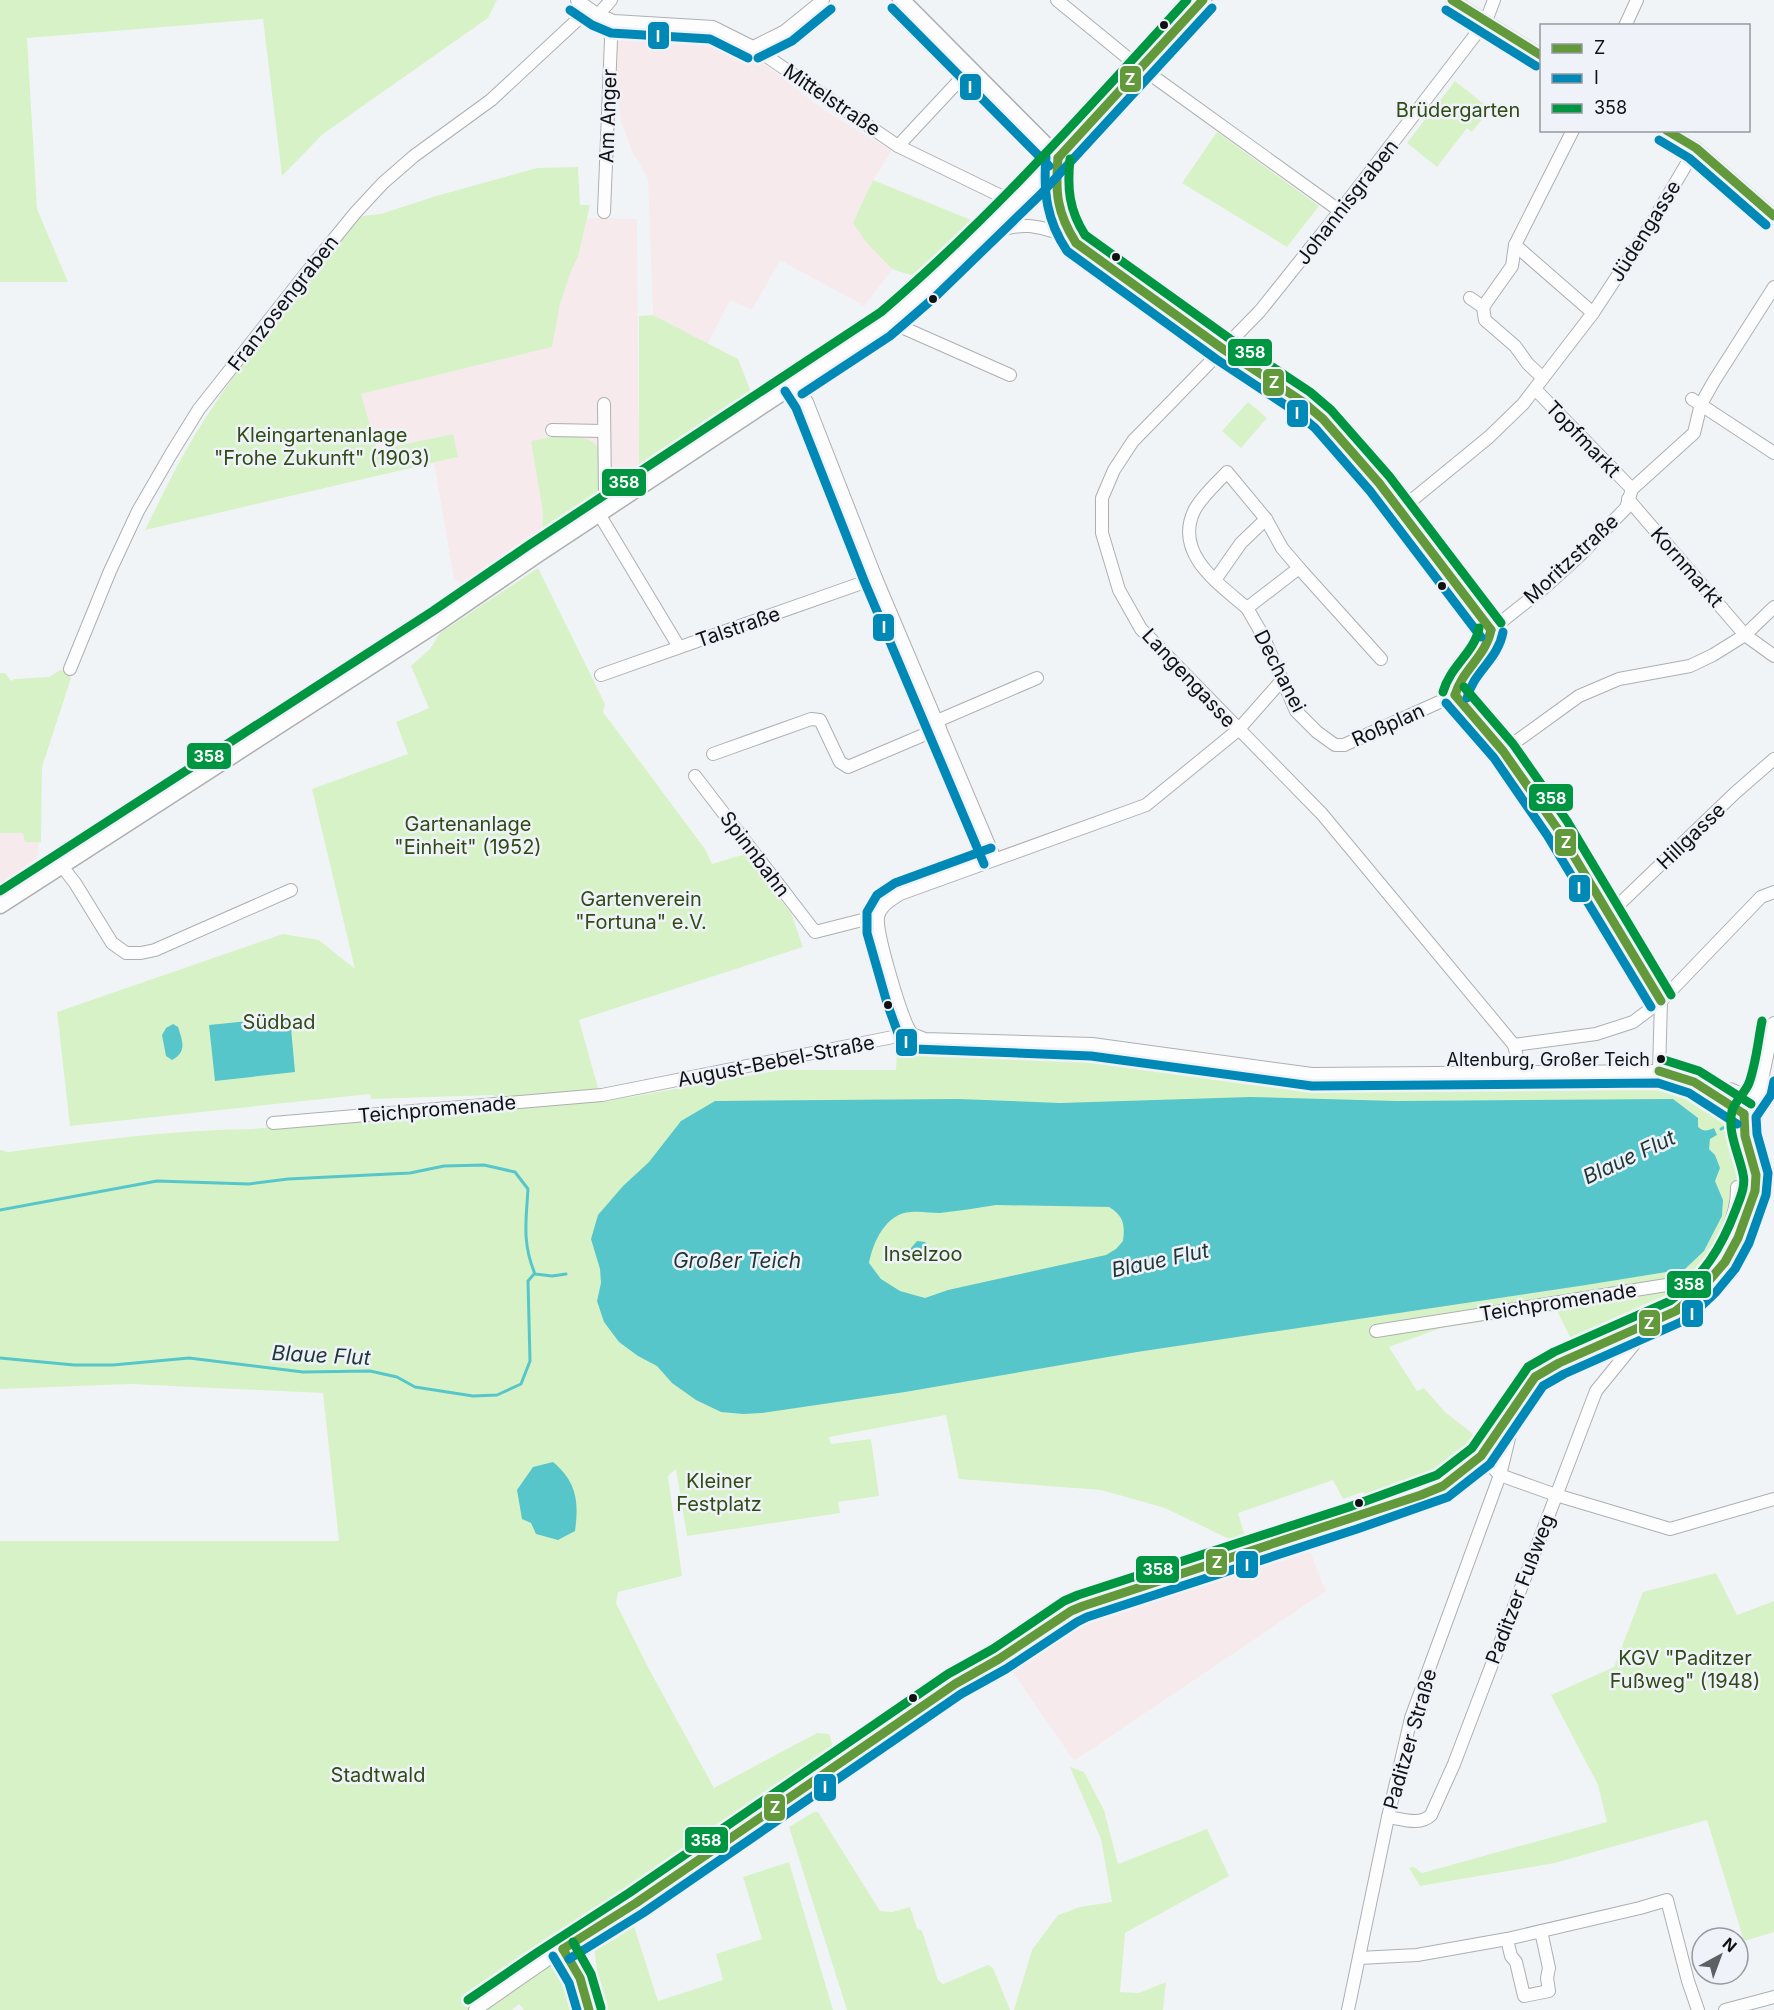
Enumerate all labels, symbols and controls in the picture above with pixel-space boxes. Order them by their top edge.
unlabelled marker [1158,19,1170,31]
line badge: I [647,21,670,50]
legend [1540,24,1750,132]
text: I [656,26,660,46]
text: Z [1594,37,1605,58]
street label: Mittelstraße [779,59,885,141]
line badge: Z [1119,65,1142,93]
text: I [1594,67,1599,88]
street label: Am Anger [594,68,622,163]
text: Z [1125,69,1135,89]
line badge: I [959,73,982,101]
text: I [968,77,972,97]
text: 358 [1594,97,1627,118]
park label: Brüdergarten [1396,98,1520,122]
street label: Johannisgraben [1291,135,1403,269]
street label: Jüdengasse [1604,176,1686,286]
street label: Franzosengraben [223,230,343,376]
unlabelled marker [1110,251,1122,263]
unlabelled marker [927,293,939,305]
line badge: 358 [1227,338,1273,367]
text: 358 [1235,342,1265,362]
line badge: Z [1262,368,1285,397]
text: Z [1269,372,1279,392]
street label: Topfmarkt [1541,396,1626,483]
line badge: I [1286,399,1309,428]
text: I [1295,403,1299,423]
park label: Kleingartenanlage "Frohe Zukunft" (1903) [214,423,430,470]
line badge: 358 [601,468,647,497]
text: 358 [609,472,639,492]
street label: Moritzstraße [1519,509,1623,609]
street label: Kornmarkt [1646,522,1729,612]
unlabelled marker [1436,580,1448,592]
street label: Talstraße [693,601,783,653]
line badge: I [872,613,895,642]
text: I [882,617,886,637]
street label: Langengasse [1137,624,1241,732]
street label: Dechanei [1249,626,1311,716]
street label: Roßplan [1348,698,1428,752]
line badge: 358 [186,742,232,770]
text: 358 [194,746,224,766]
line badge: 358 [1528,783,1574,812]
text: 358 [1536,788,1566,808]
street label: Hillgasse [1652,798,1730,874]
street label: Spinnbahn [715,806,795,902]
park label: Gartenanlage "Einheit" (1952) [394,812,542,859]
line badge: Z [1554,828,1577,857]
text: Z [1561,832,1571,852]
line badge: I [1568,874,1591,903]
text: I [1577,878,1581,898]
park label: Gartenverein "Fortuna" e.V. [575,887,707,934]
unlabelled marker [882,999,894,1011]
park label: Südbad [243,1010,315,1034]
line badge: I [895,1028,918,1057]
street label: August-Bebel-Straße [675,1030,877,1092]
text: I [904,1032,908,1052]
place label: Altenburg, Großer Teich [1447,1049,1650,1070]
marker: Altenburg, Großer Teich [1655,1053,1667,1065]
street label: Teichpromenade [357,1090,517,1128]
water label: Blaue Flut [1579,1124,1680,1189]
water label: Blaue Flut [1109,1237,1212,1283]
park label: Inselzoo [884,1242,962,1266]
water label: Großer Teich [673,1248,801,1273]
line badge: 358 [1666,1270,1712,1299]
text: 358 [1674,1274,1704,1294]
street label: Teichpromenade [1478,1278,1638,1326]
line badge: I [1681,1299,1704,1328]
text: I [1690,1304,1694,1324]
line badge: Z [1638,1309,1661,1337]
text: Z [1644,1313,1654,1333]
water label: Blaue Flut [271,1340,372,1370]
park label: Kleiner Festplatz [676,1469,762,1516]
unlabelled marker [1353,1497,1365,1509]
street label: Paditzer Fußweg [1480,1511,1560,1667]
line badge: Z [1205,1548,1228,1576]
line badge: I [1235,1550,1259,1579]
text: Z [1212,1552,1222,1572]
line badge: 358 [1135,1555,1180,1584]
text: I [1245,1555,1249,1575]
text: 358 [1143,1559,1173,1579]
park label: KGV "Paditzer Fußweg" (1948) [1610,1646,1760,1693]
street label: Paditzer Straße [1378,1666,1442,1812]
unlabelled marker [907,1692,919,1704]
park label: Stadtwald [331,1763,425,1787]
line badge: I [813,1773,837,1802]
text: I [823,1777,827,1797]
line badge: Z [763,1793,786,1822]
text: Z [770,1797,780,1817]
line badge: 358 [684,1826,729,1854]
text: 358 [691,1830,721,1850]
north arrow [1690,1926,1750,1986]
text: N [1719,1933,1741,1956]

